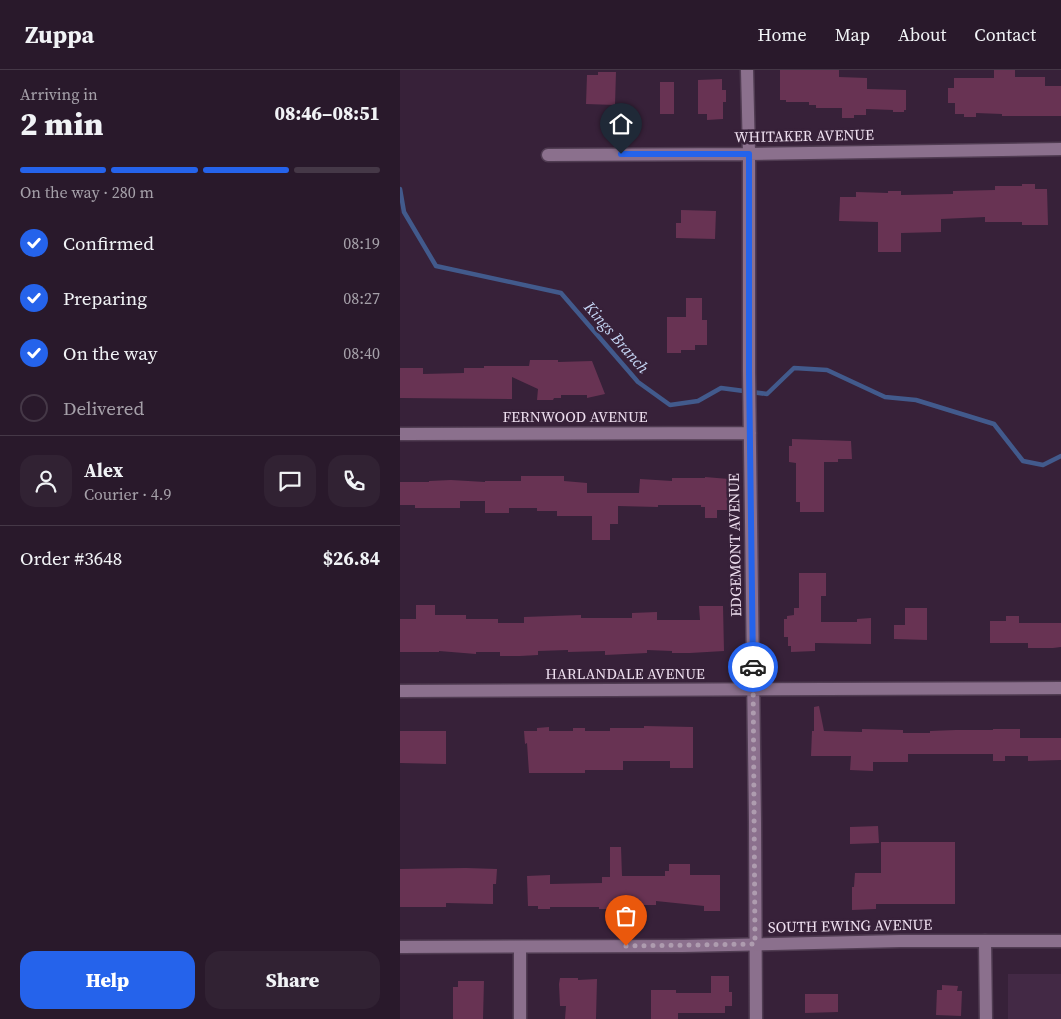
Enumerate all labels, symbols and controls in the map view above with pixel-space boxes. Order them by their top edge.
text: Zuppa [25,18,94,51]
text: Home [758,22,807,47]
text: Map [835,22,870,47]
text: About [898,22,946,47]
text: Contact [974,22,1036,47]
text: Arriving in [20,83,98,105]
text: 08:46–08:51 [275,100,380,126]
text: 2 min [20,102,103,146]
pin [600,103,642,154]
icon: home [607,110,635,138]
street label: WHITAKER AVENUE [734,124,874,147]
text: On the way · 280 m [20,181,154,203]
icon: check [20,229,48,257]
text: Confirmed [63,230,154,256]
text: 08:19 [343,232,380,254]
icon: check [20,284,48,312]
text: Preparing [63,285,147,311]
text: 08:27 [343,287,380,309]
water label: Kings Branch [579,295,655,378]
icon: check [20,339,48,367]
text: On the way [63,340,158,366]
text: 08:40 [343,342,380,364]
text: Delivered [63,395,144,421]
street label: FERNWOOD AVENUE [502,406,648,427]
button: person [20,455,72,507]
button: chat [264,455,316,507]
button: phone [328,455,380,507]
text: Alex [84,457,123,483]
street label: EDGEMONT AVENUE [723,473,746,617]
text: Courier · 4.9 [84,483,172,505]
text: Order #3648 [20,545,122,571]
text: $26.84 [323,545,380,571]
courier [728,642,778,692]
icon: car [739,653,767,681]
street label: HARLANDALE AVENUE [545,663,705,684]
pin [605,895,647,946]
icon: bag [612,902,640,930]
street label: SOUTH EWING AVENUE [768,914,932,937]
button: Help [20,951,195,1009]
button: Share [205,951,380,1009]

